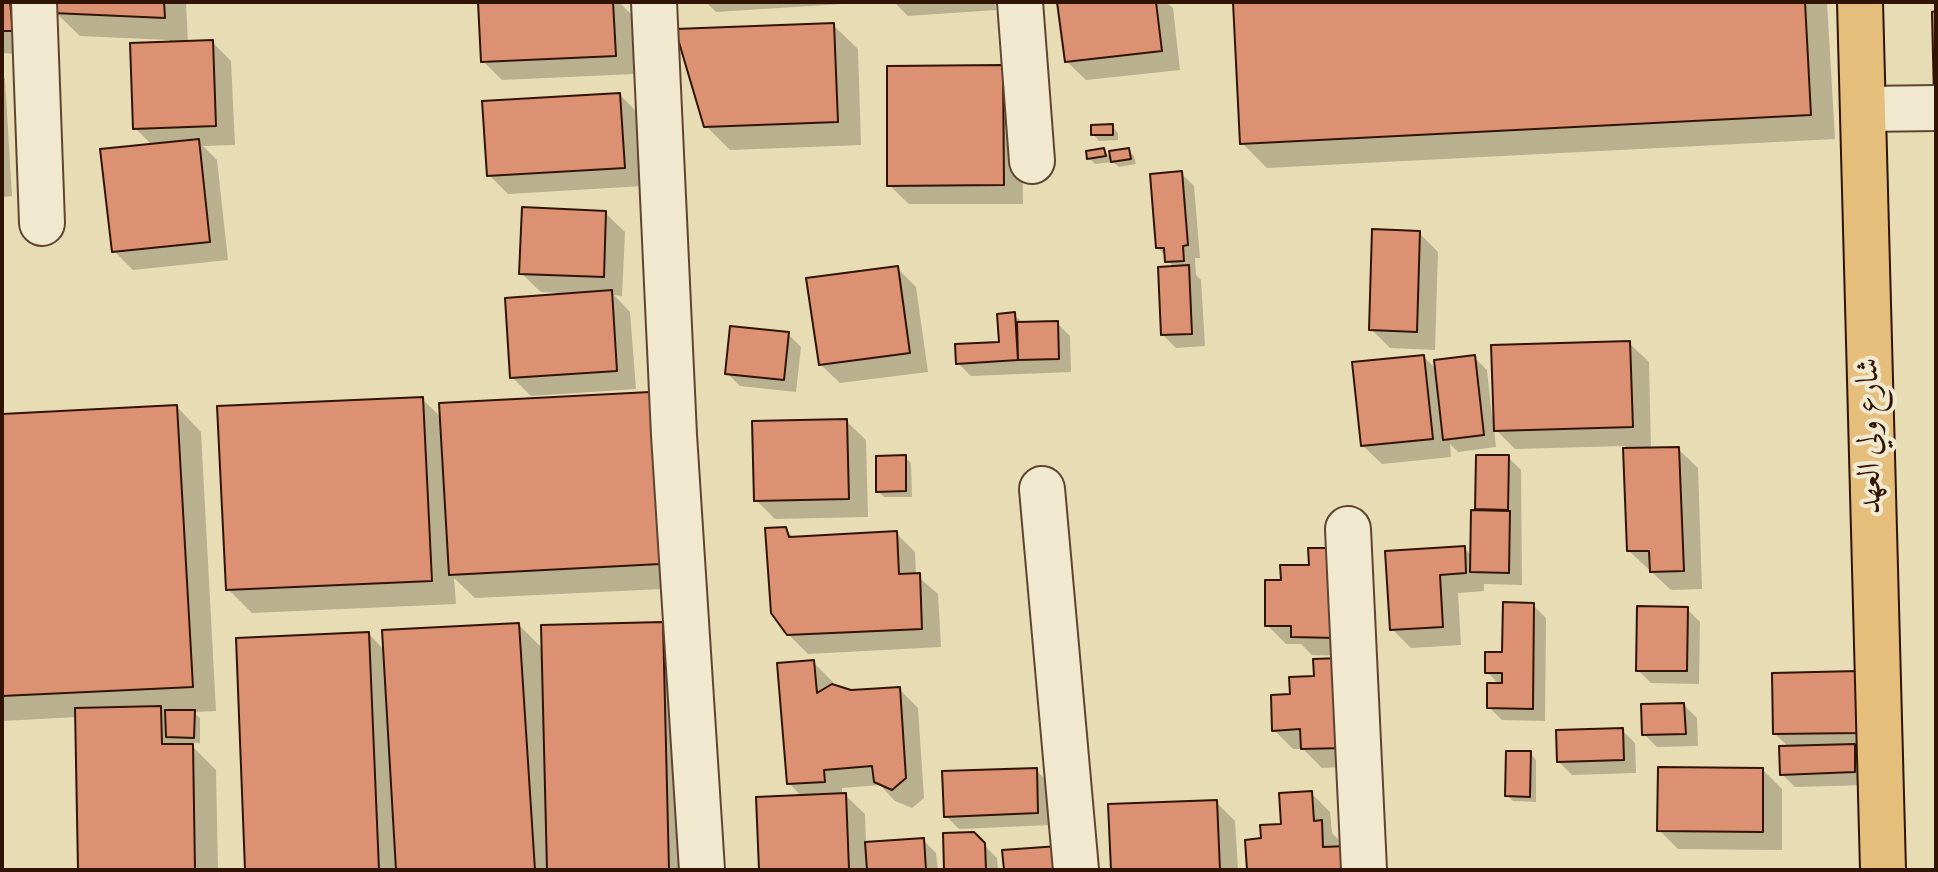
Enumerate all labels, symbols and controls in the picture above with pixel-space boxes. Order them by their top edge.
street label: شارع ولي العهد [1852,357,1894,515]

